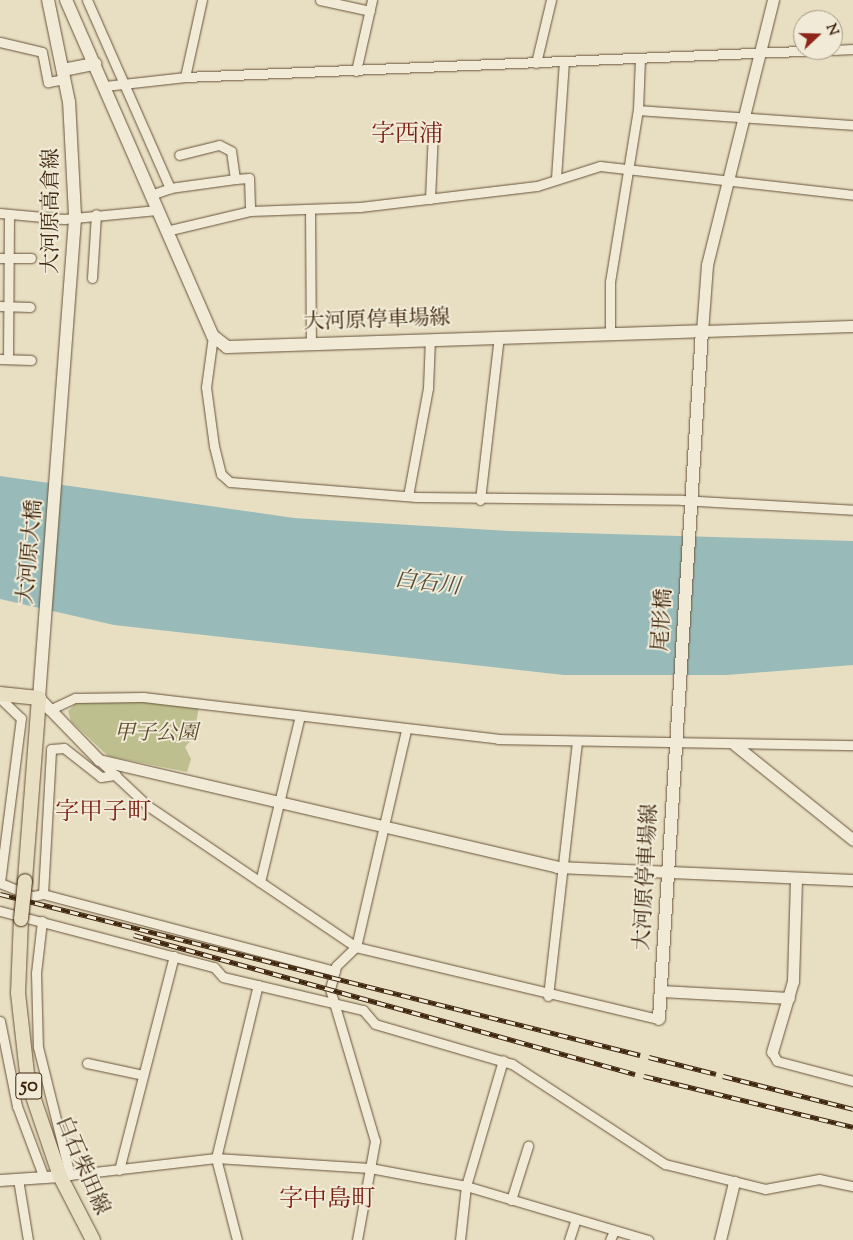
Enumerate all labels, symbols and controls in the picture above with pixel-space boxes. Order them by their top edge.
north arrow [793,10,843,60]
text: N [820,21,842,39]
district label: 字西浦 [371,122,443,150]
street label: 大河原高倉線 [39,148,65,274]
street label: 大河原停車場線 [303,306,451,336]
street label: 大河原大橋 [14,499,48,605]
water label: 白石川 [393,568,461,602]
street label: 尾形橋 [648,588,678,652]
park label: 甲子公園 [114,721,198,747]
district label: 字甲子町 [55,800,151,828]
street label: 大河原停車場線 [631,803,663,951]
road number: 50 [15,1068,43,1104]
street label: 白石柴田線 [50,1113,114,1219]
district label: 字中島町 [279,1187,375,1215]

